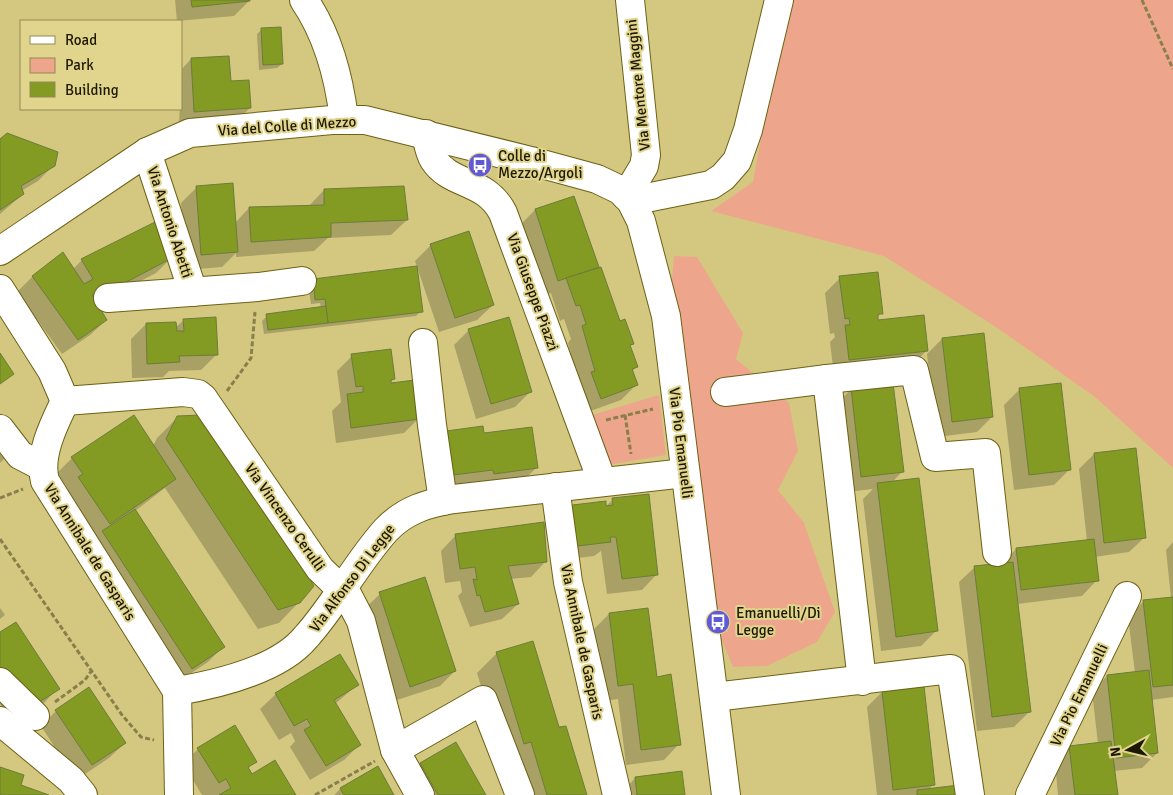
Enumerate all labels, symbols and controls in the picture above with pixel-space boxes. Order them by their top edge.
street label: Via Mentore Maggini [622,18,654,152]
legend [20,20,182,110]
text: Road [65,31,97,49]
text: Park [65,56,94,74]
text: Building [65,81,119,99]
street label: Via del Colle di Mezzo [217,112,357,140]
place label: Colle di Mezzo/Argoli [498,147,582,182]
bus stop icon: Colle di Mezzo/Argoli [467,152,493,178]
street label: Via Antonio Abetti [143,164,197,280]
street label: Via Giuseppe Piazzi [503,231,563,353]
street label: Via Pio Emanuelli [665,386,697,500]
street label: Via Vincenzo Cerulli [241,460,329,574]
street label: Via Annibale de Gasparis [40,480,140,624]
street label: Via Alfonso Di Legge [305,520,399,636]
street label: Via Annibale de Gasparis [557,563,607,722]
place label: Emanuelli/Di Legge [736,604,821,639]
bus stop icon: Emanuelli/Di Legge [705,609,731,635]
street label: Via Pio Emanuelli [1046,641,1112,749]
north arrow [1103,725,1153,775]
text: N [1107,746,1125,758]

